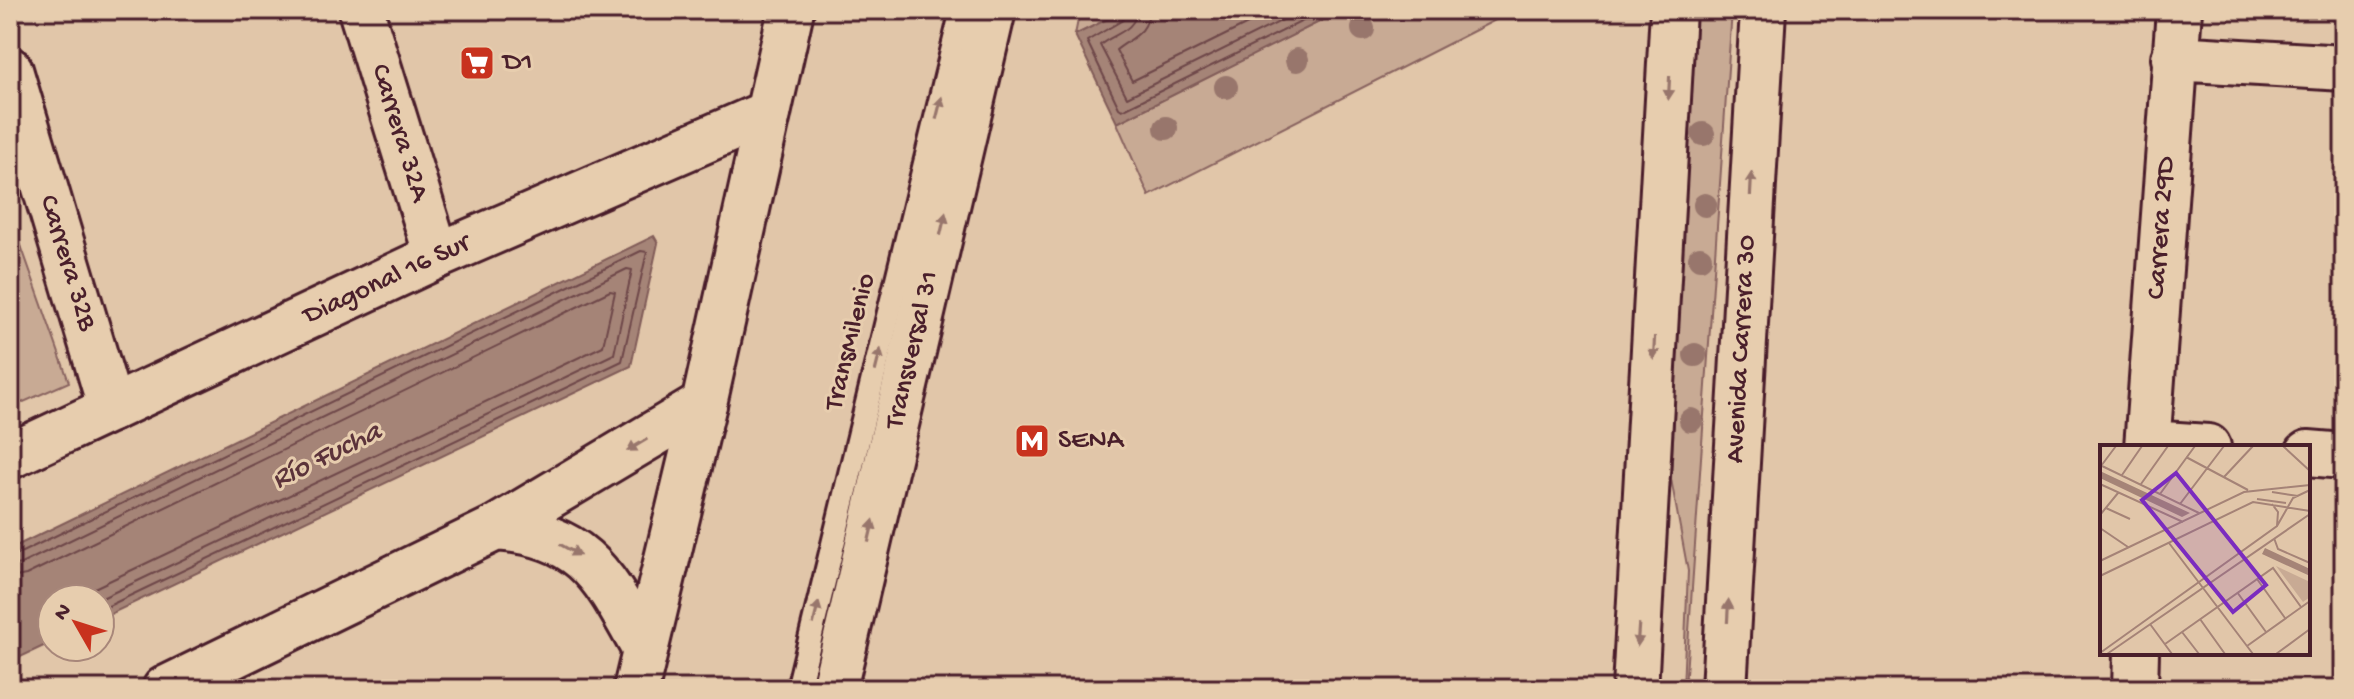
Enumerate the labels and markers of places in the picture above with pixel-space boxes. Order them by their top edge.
supermarket icon: D1 [458,44,496,82]
place label: D1 [501,47,533,80]
metro station icon: SENA [1013,422,1051,460]
place label: SENA [1058,425,1125,458]

